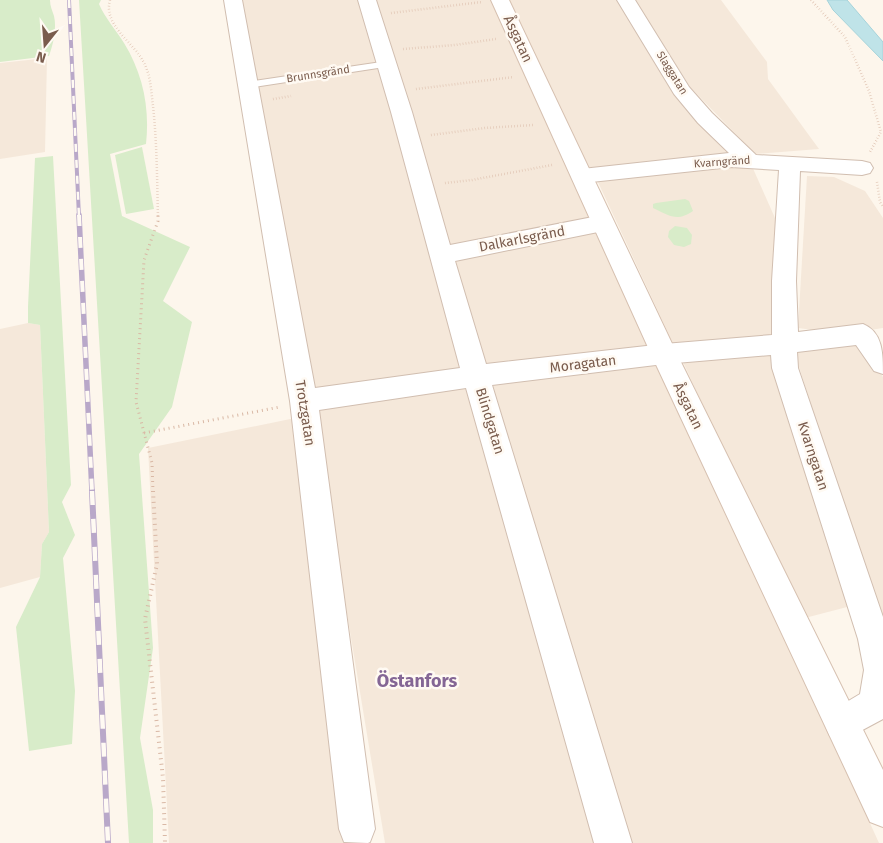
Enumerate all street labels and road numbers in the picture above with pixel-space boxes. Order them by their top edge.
street label: Åsgatan [500,12,537,65]
street label: Slaggatan [654,49,690,97]
street label: Brunnsgränd [285,63,351,85]
street label: Kvarngränd [693,154,751,170]
street label: Dalkarlsgränd [477,222,567,256]
street label: Moragatan [549,351,617,377]
street label: Trotzgatan [291,379,319,447]
street label: Åsgatan [669,379,707,432]
street label: Blindgatan [472,386,508,456]
street label: Kvarngatan [794,419,832,493]

